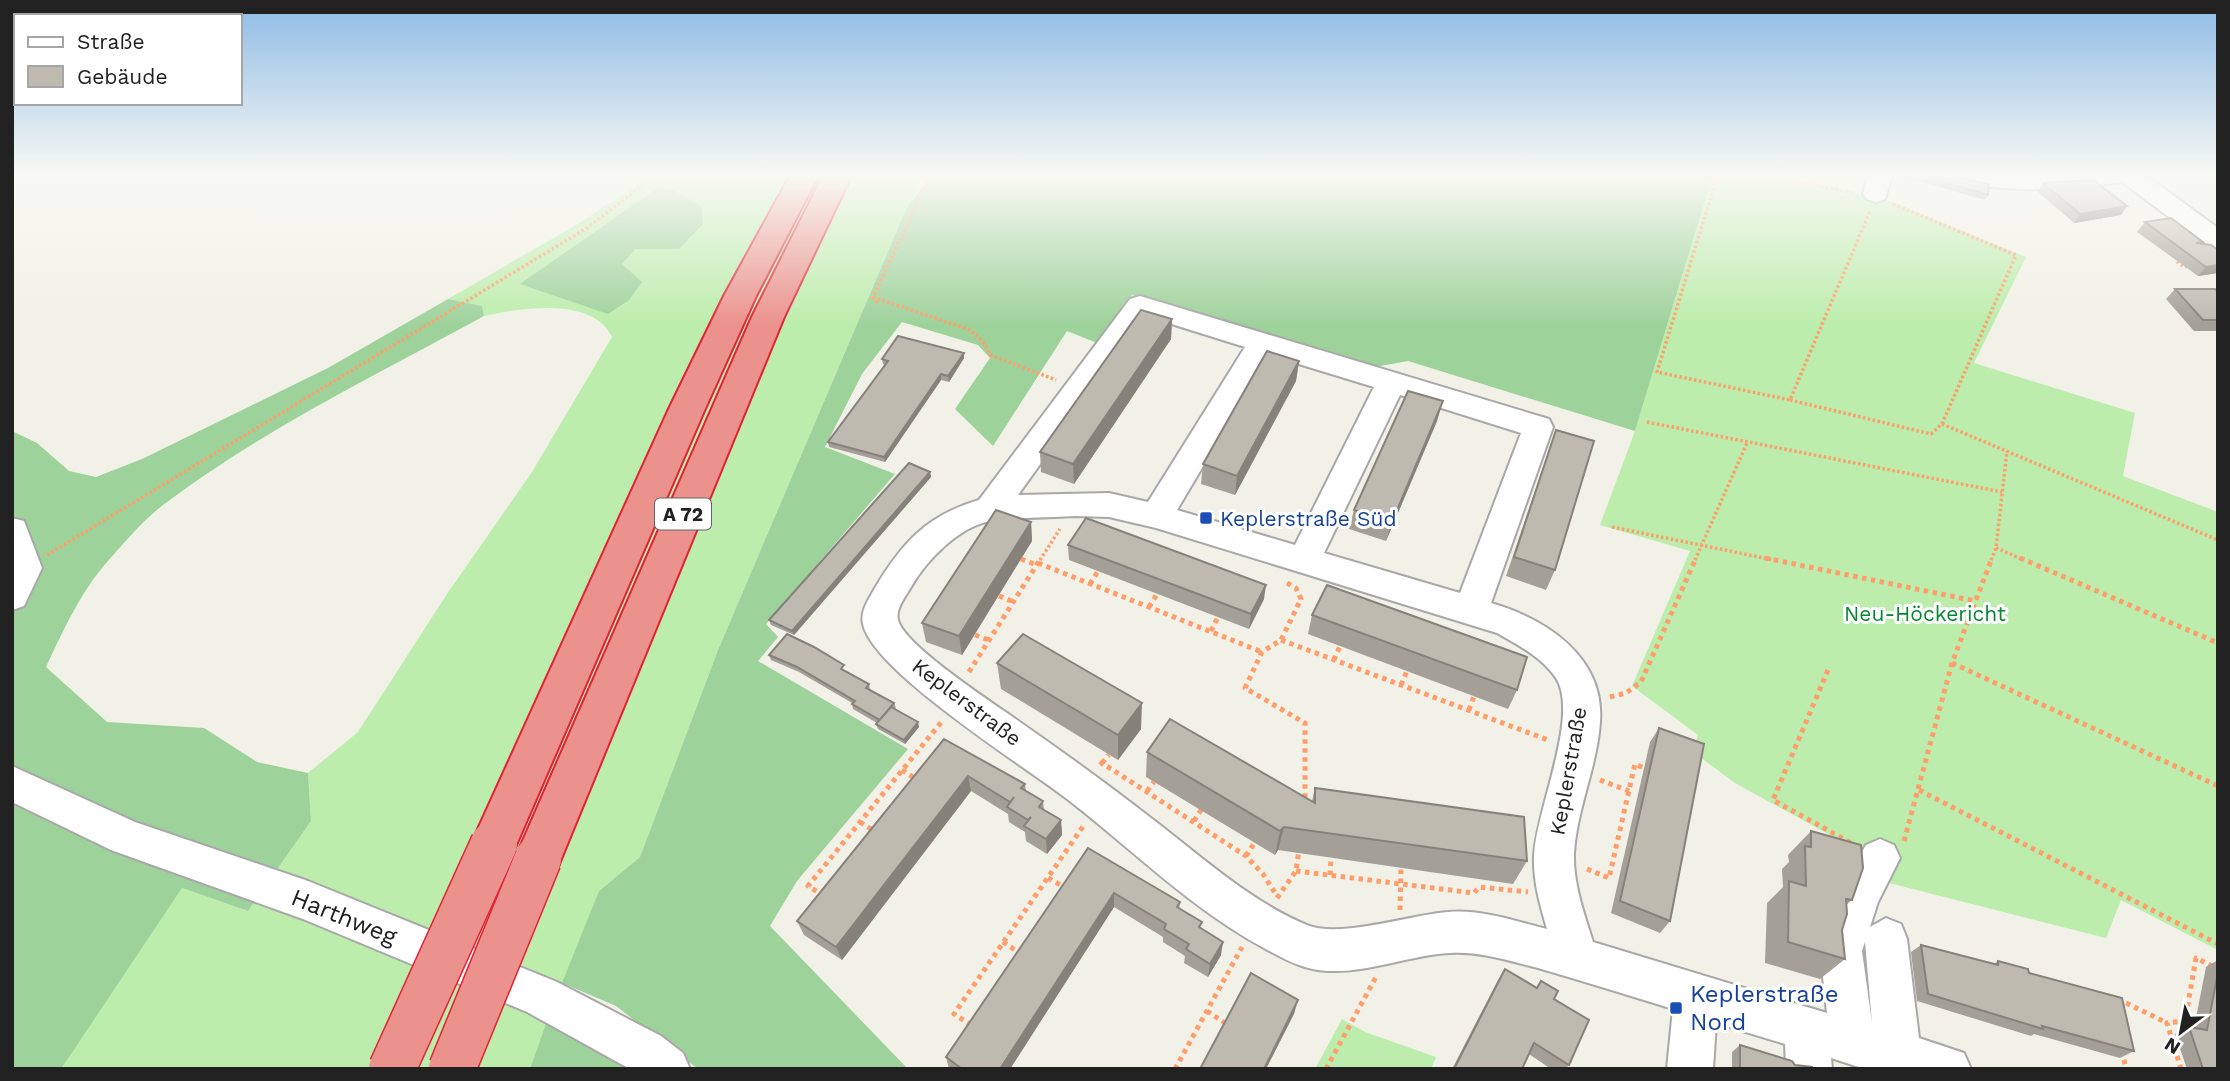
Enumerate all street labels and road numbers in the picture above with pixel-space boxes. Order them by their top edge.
road number: A 72 [655,499,711,530]
street label: Keplerstraße [908,653,1026,751]
street label: Keplerstraße [1544,705,1592,837]
street label: Harthweg [287,883,401,951]

